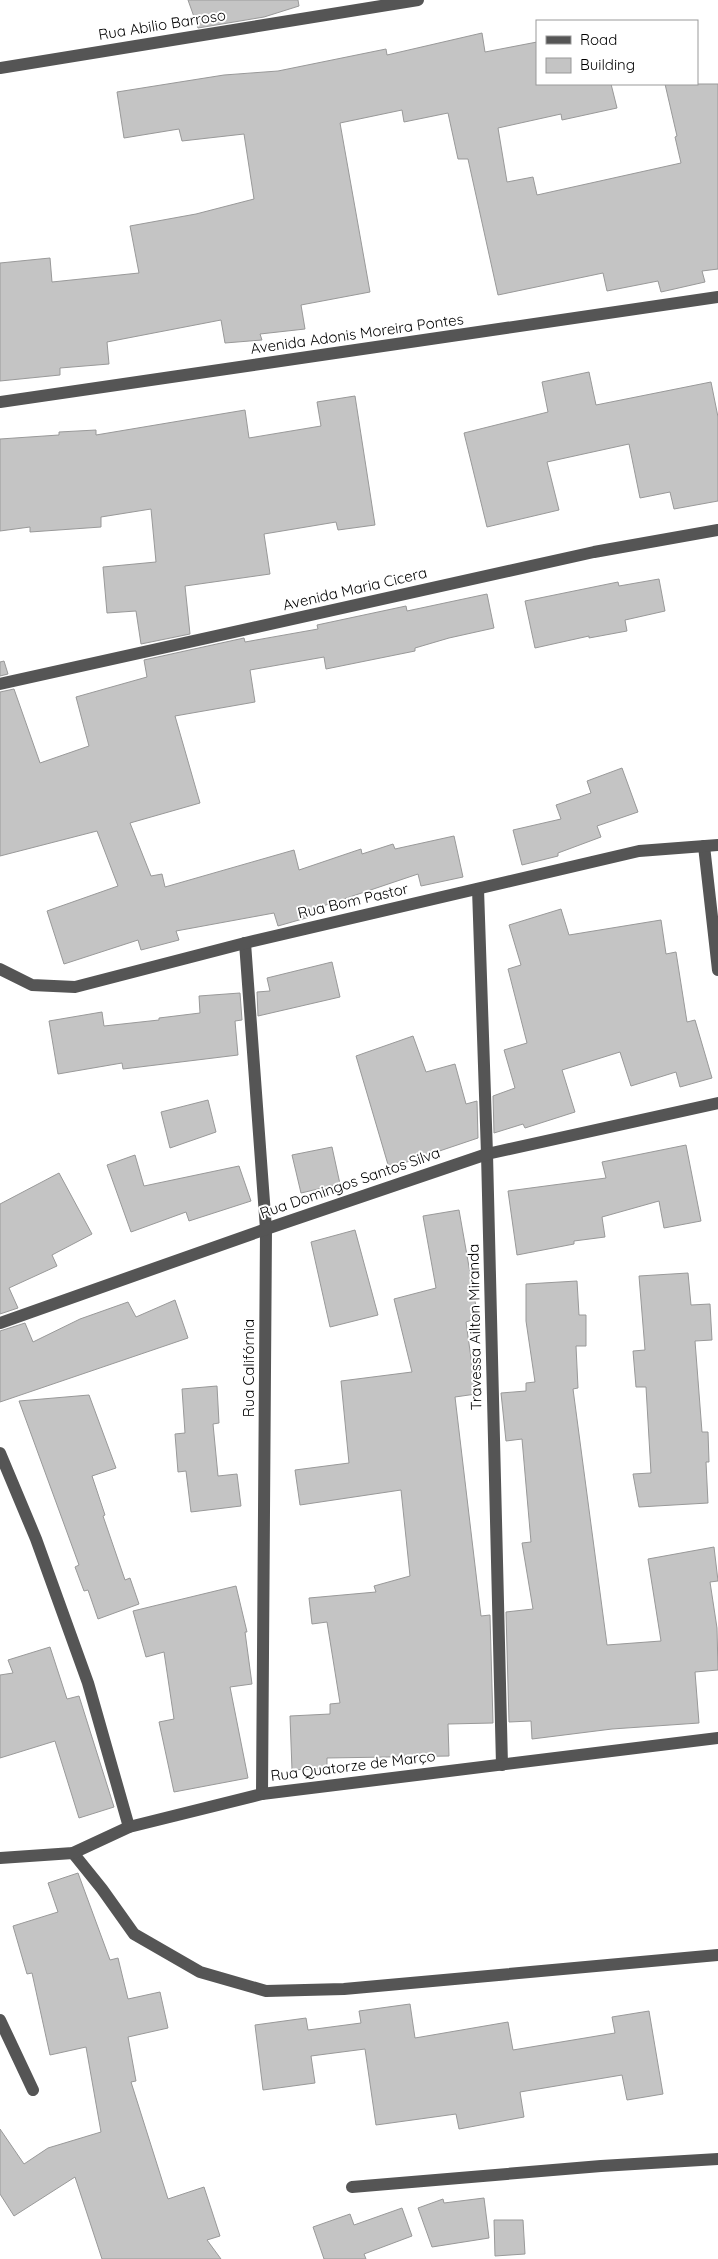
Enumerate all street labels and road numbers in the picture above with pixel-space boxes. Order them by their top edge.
street label: Rua Abilio Barroso [97,5,227,44]
street label: Avenida Adonis Moreira Pontes [249,309,465,358]
street label: Avenida Maria Cicera [281,563,429,614]
street label: Rua Bom Pastor [296,878,410,922]
street label: Rua Domingos Santos Silva [257,1143,443,1222]
street label: Travessa Ailton Miranda [464,1244,485,1411]
street label: Rua Califórnia [239,1319,258,1417]
street label: Rua Quatorze de Março [269,1746,437,1785]

